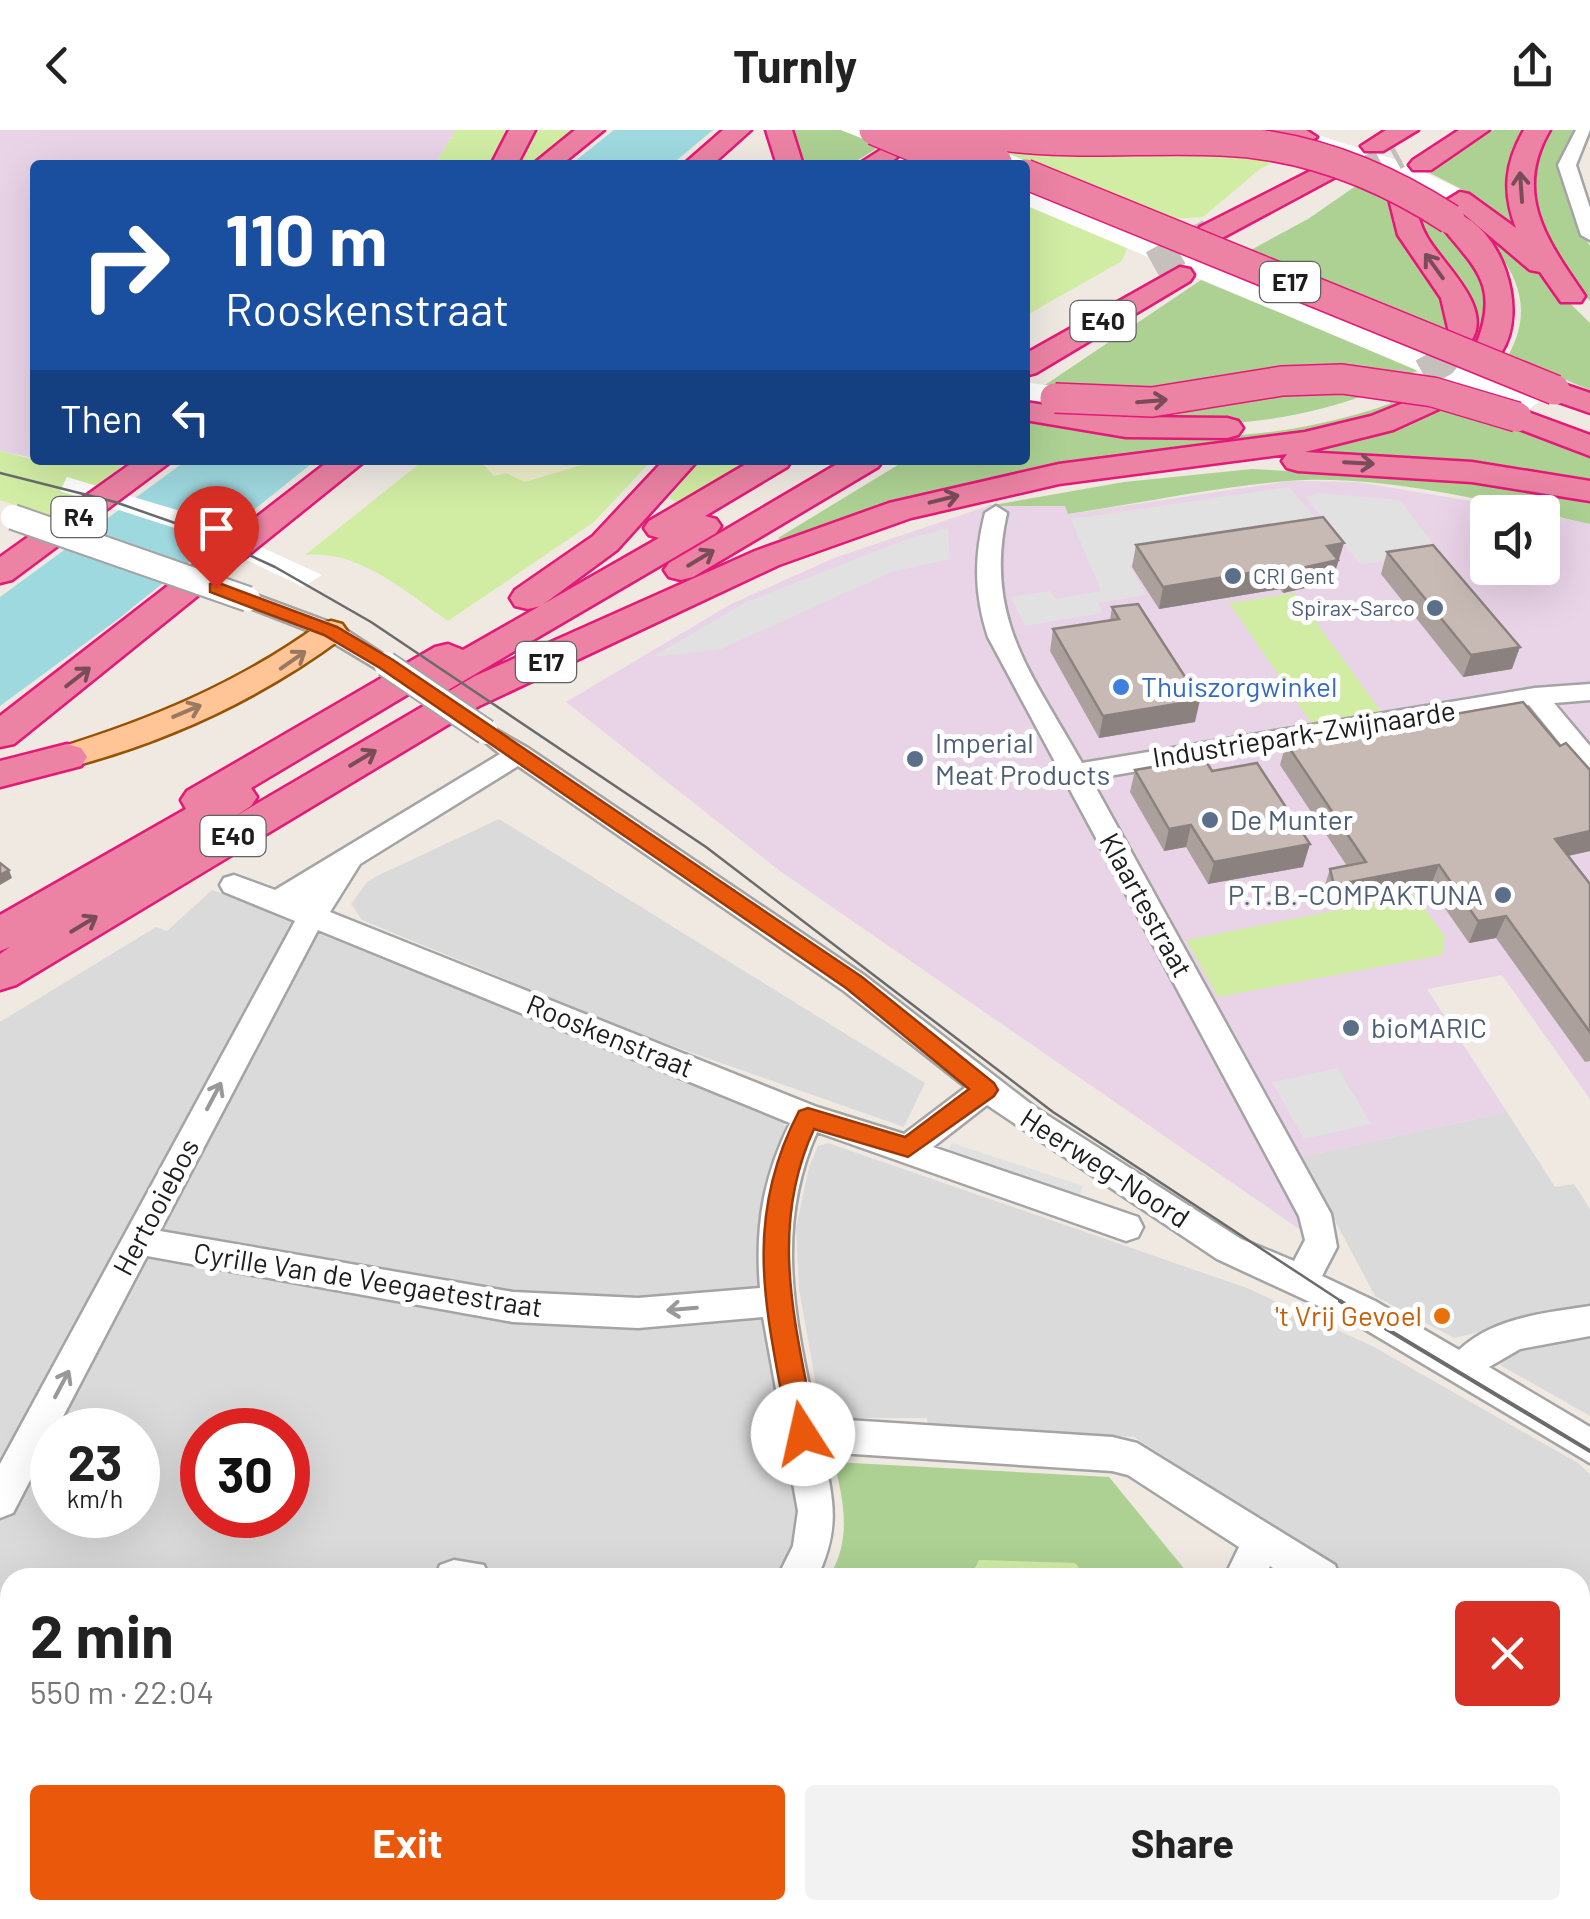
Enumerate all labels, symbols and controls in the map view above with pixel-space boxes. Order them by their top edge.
icon: back [30,38,85,93]
text: Turnly [733,38,857,92]
icon: share [1505,38,1560,93]
one-way arrow [1511,172,1530,204]
text: 110 m [225,196,387,280]
icon: right [60,200,190,330]
one-way arrow [1423,253,1444,281]
road number: E17 [1260,262,1320,302]
text: Rooskenstraat [225,281,510,335]
road number: E40 [1070,301,1136,341]
icon: left [163,390,218,445]
one-way arrow [1135,391,1168,410]
text: Then [60,395,143,441]
one-way arrow [1342,454,1374,473]
pin [174,486,259,589]
one-way arrow [928,488,959,507]
map controls [1470,495,1560,585]
button: sound [1470,495,1560,585]
road number: R4 [52,497,106,537]
icon: arrive [189,501,244,556]
one-way arrow [686,548,715,568]
place label: CRI Gent [1253,562,1335,588]
marker: CRI Gent [1222,565,1244,587]
place label: Spirax-Sarco [1291,594,1415,620]
marker: Spirax-Sarco [1424,597,1446,619]
road number: E17 [516,642,576,682]
one-way arrow [279,650,307,671]
one-way arrow [64,667,91,688]
place label: Thuiszorgwinkel [1141,669,1337,703]
marker: Thuiszorgwinkel [1110,676,1132,698]
street label: Industriepark-Zwijnaarde [1150,692,1458,774]
one-way arrow [171,701,202,719]
place label: Imperial Meat Products [935,725,1110,791]
one-way arrow [348,748,377,768]
marker: Imperial Meat Products [904,748,926,770]
place label: De Munter [1230,802,1353,836]
marker: De Munter [1199,809,1221,831]
road number: E40 [200,816,266,856]
street label: Klaartestraat [1093,826,1200,983]
place label: P.T.B.-COMPAKTUNA [1228,877,1483,911]
marker: P.T.B.-COMPAKTUNA [1492,884,1514,906]
one-way arrow [69,914,98,934]
street label: Rooskenstraat [522,986,699,1084]
place label: bioMARIC [1371,1010,1487,1044]
marker: bioMARIC [1340,1017,1362,1039]
one-way arrow [205,1082,225,1112]
street label: Heerweg-Noord [1015,1100,1196,1234]
street label: Hertooiebos [105,1132,205,1281]
street label: Cyrille Van de Veegaetestraat [191,1235,545,1323]
place label: 't Vrij Gevoel [1275,1298,1422,1332]
one-way arrow [666,1299,698,1318]
marker: 't Vrij Gevoel [1431,1305,1453,1327]
one-way arrow [53,1369,72,1399]
position arrow [751,1382,855,1486]
speed limit sign: 30 [180,1408,310,1538]
text: 23 [68,1431,122,1491]
text: km/h [67,1483,123,1513]
text: 2 min [30,1598,174,1670]
button: close [1455,1601,1560,1706]
text: 550 m · 22:04 [30,1672,214,1710]
button: Exit [30,1785,785,1900]
button: Share [805,1785,1560,1900]

